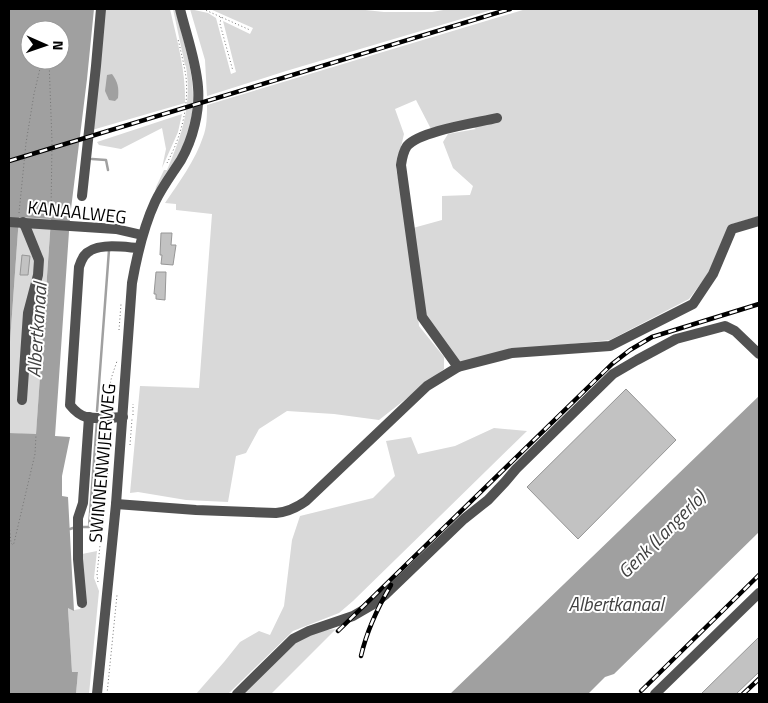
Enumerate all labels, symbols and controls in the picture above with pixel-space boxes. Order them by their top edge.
north arrow [20,20,70,70]
text: N [48,40,69,51]
street label: KANAALWEG [26,193,128,231]
water label: Albertkanaal [18,280,54,378]
street label: SWINNENWIJERWEG [82,382,122,544]
water label: Genk (Langerlo) [610,482,713,585]
water label: Albertkanaal [568,589,665,618]

